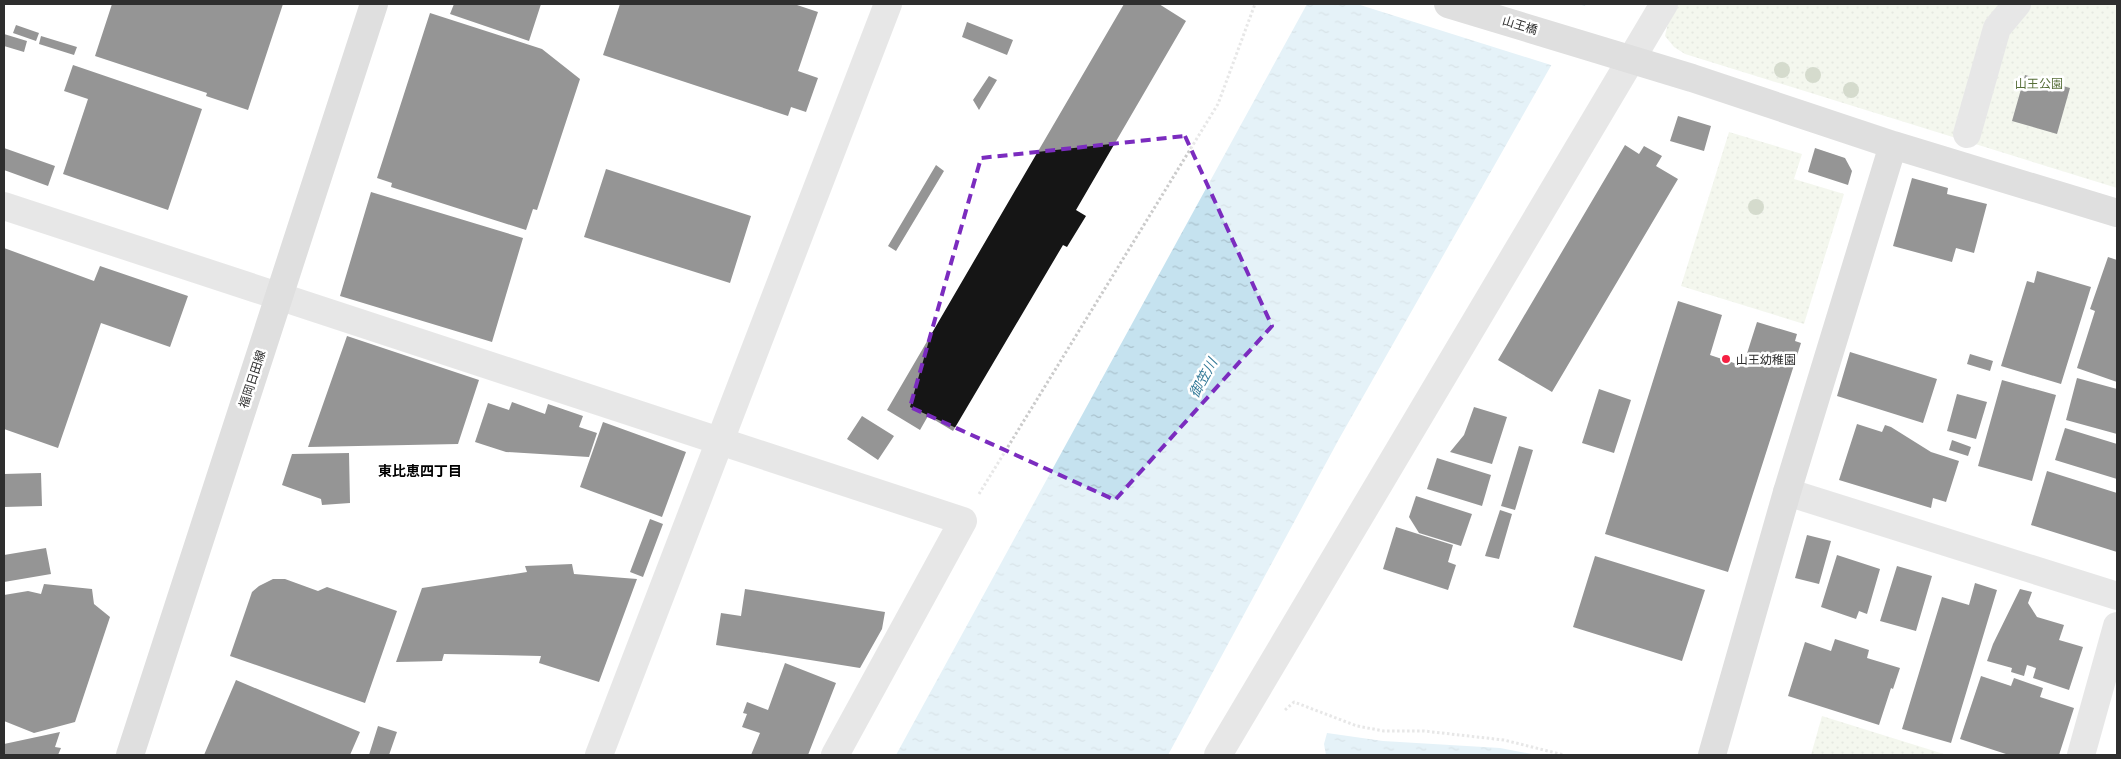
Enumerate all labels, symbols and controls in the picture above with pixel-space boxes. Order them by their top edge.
street label: 山王橋 [1501,13,1539,37]
park label: 山王公園 [2015,76,2063,91]
street label: 福岡日田線 [236,348,268,410]
place label: 山王幼稚園 [1736,352,1796,367]
marker: 山王幼稚園 [1720,353,1732,365]
water label: 御笠川 [1185,354,1222,401]
district label: 東比恵四丁目 [378,462,462,480]

